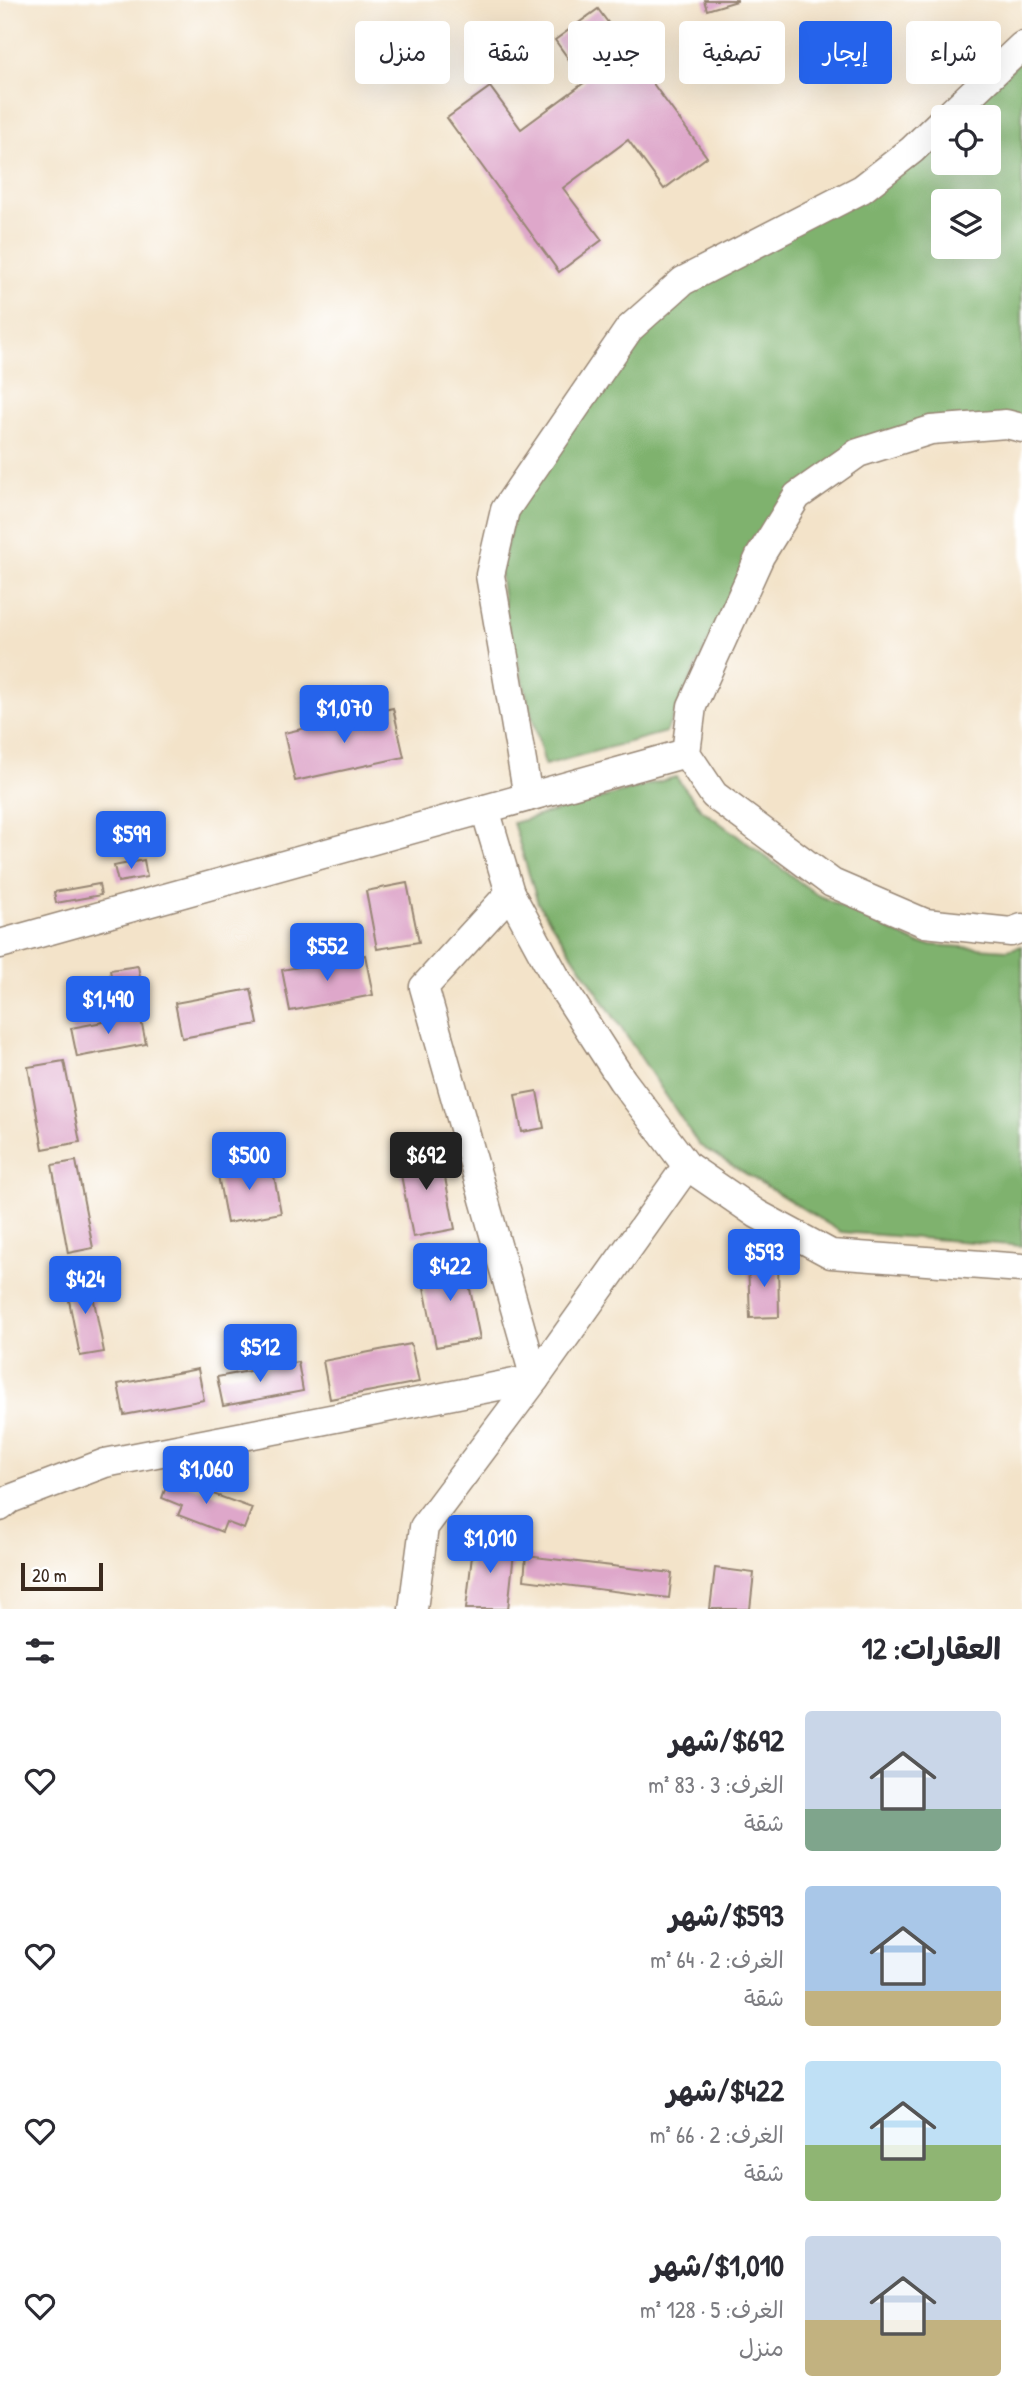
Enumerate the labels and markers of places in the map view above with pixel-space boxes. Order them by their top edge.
pin: $1,070 [287,686,401,745]
pin: $599 [90,812,172,871]
pin: $552 [286,923,368,983]
pin: $1,490 [51,976,165,1036]
pin: $500 [208,1132,290,1192]
pin: $692 [385,1132,467,1192]
pin: $593 [723,1230,805,1289]
pin: $422 [409,1244,491,1303]
pin: $424 [44,1256,126,1316]
pin: $512 [219,1324,301,1384]
pin: $1,060 [149,1446,263,1506]
pin: $1,010 [433,1516,547,1575]

